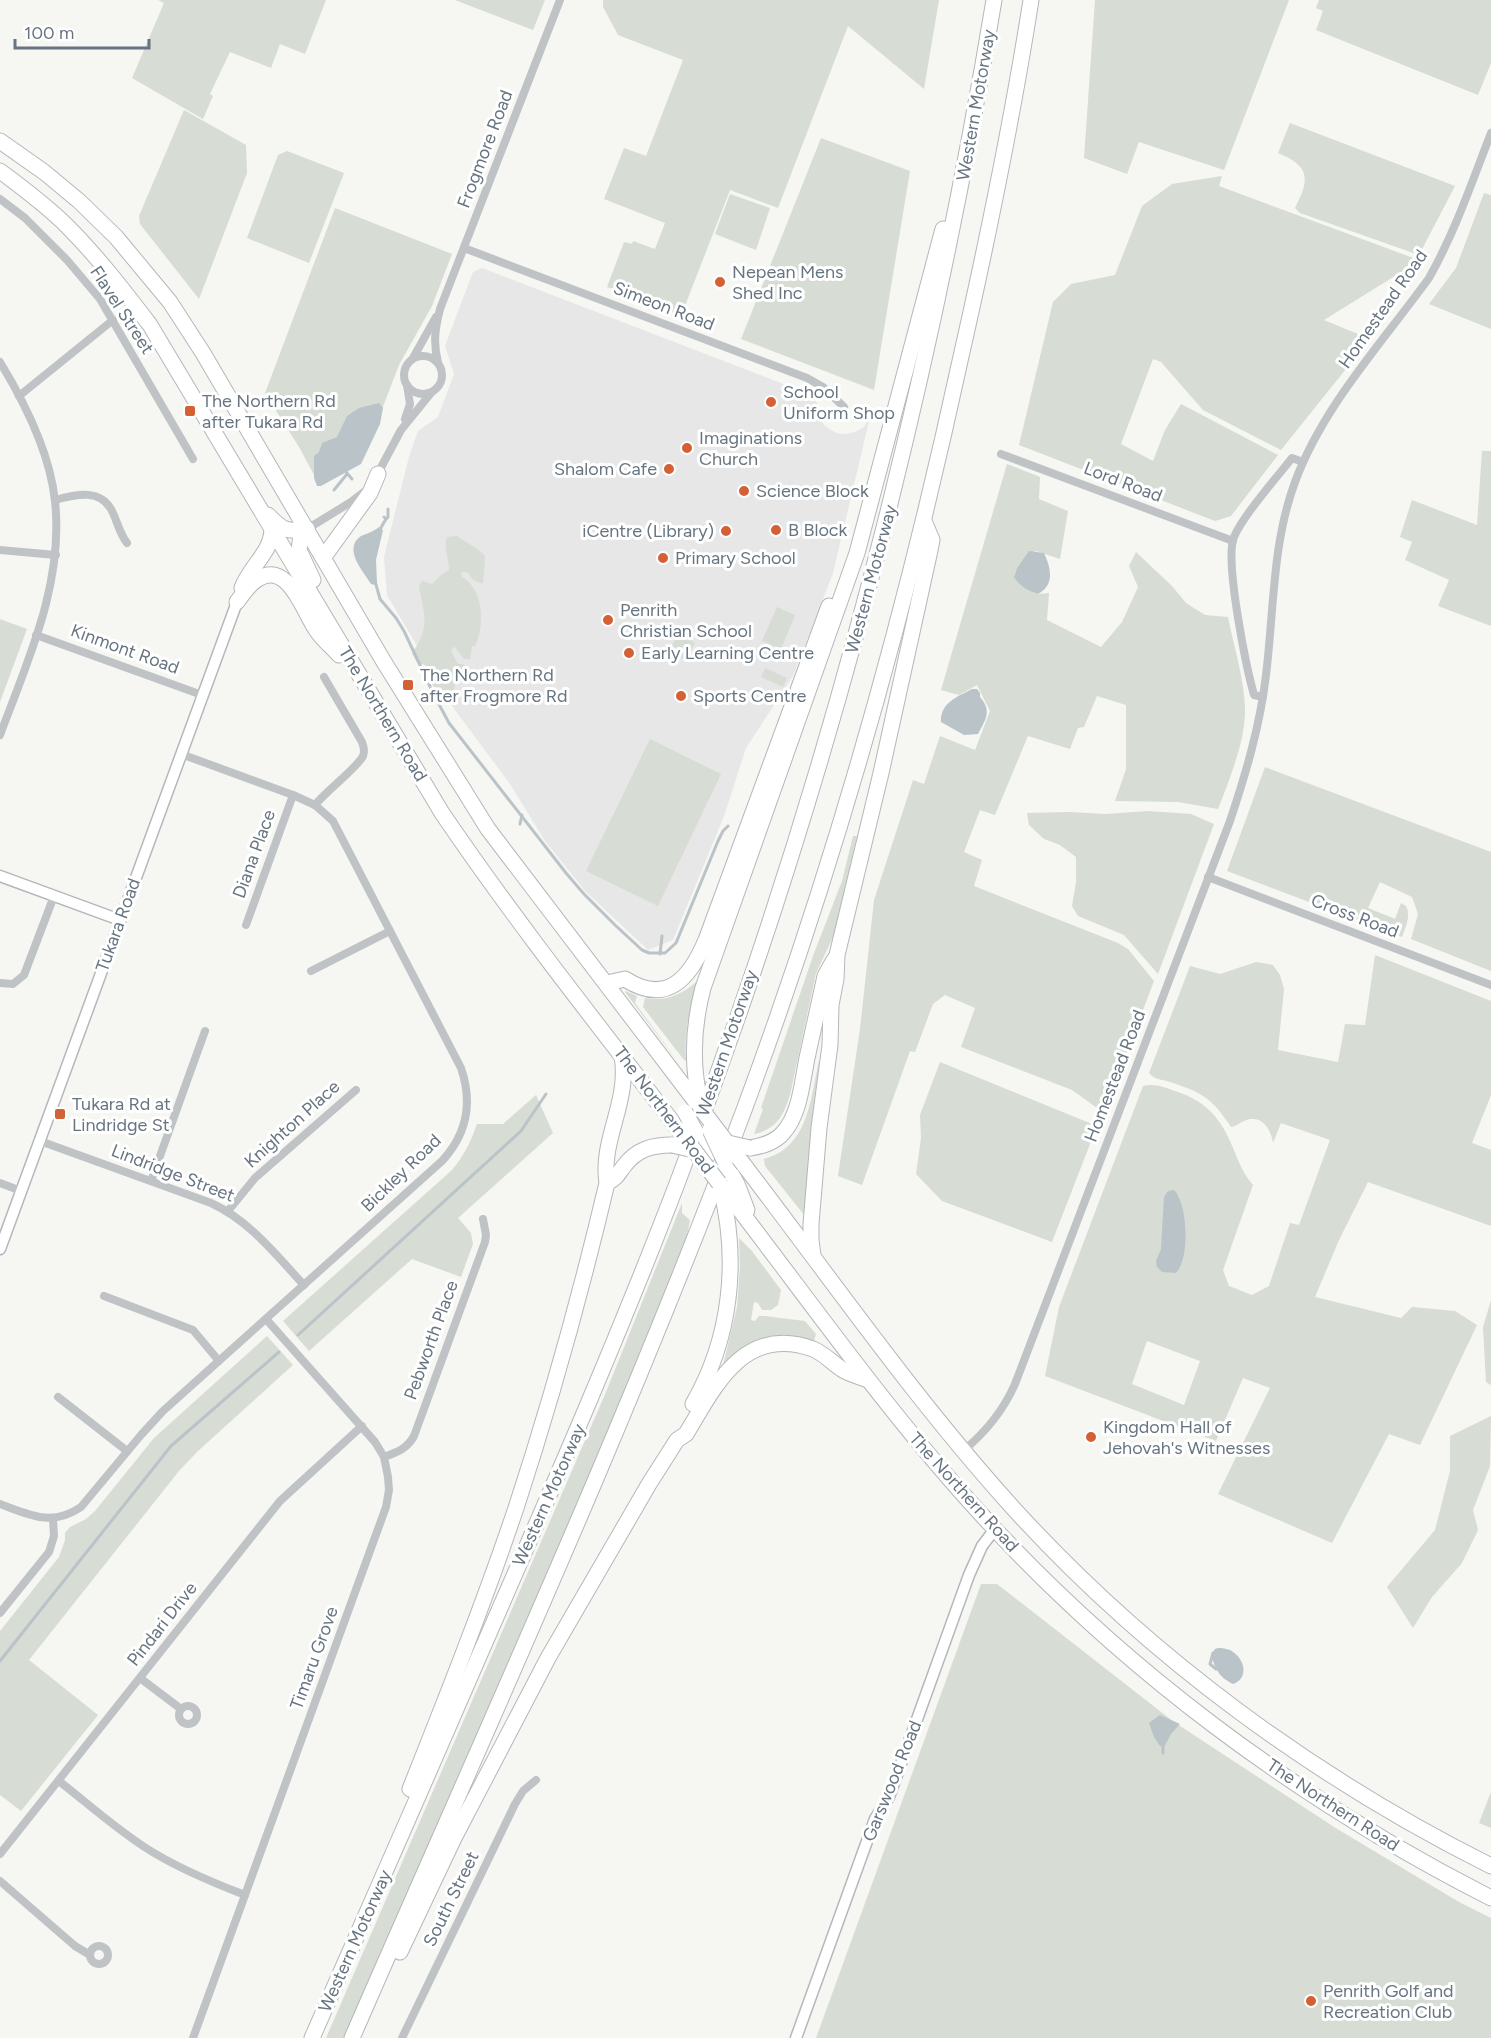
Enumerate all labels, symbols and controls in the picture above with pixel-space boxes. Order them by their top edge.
scale bar [15,12,148,50]
text: 100 m [24,22,74,44]
street label: Western Motorway [952,27,1000,182]
street label: Frogmore Road [452,87,518,211]
street label: Homestead Road [1334,245,1432,373]
place label: Nepean Mens Shed Inc [732,261,843,304]
street label: Flavel Street [85,262,159,358]
marker: Nepean Mens Shed Inc [713,275,727,289]
street label: Simeon Road [610,277,718,335]
place label: School Uniform Shop [783,381,895,424]
place label: The Northern Rd after Tukara Rd [202,390,336,433]
marker: School Uniform Shop [764,395,778,409]
marker: The Northern Rd after Tukara Rd [183,404,197,418]
place label: Imaginations Church [699,427,802,470]
marker: Imaginations Church [680,441,694,455]
street label: Lord Road [1081,457,1165,507]
place label: Shalom Cafe [554,458,657,480]
marker: Shalom Cafe [662,462,676,476]
place label: Science Block [756,480,869,502]
marker: Science Block [737,484,751,498]
street label: Western Motorway [841,502,902,656]
place label: B Block [788,519,848,541]
place label: iCentre (Library) [582,520,714,542]
marker: B Block [769,523,783,537]
marker: iCentre (Library) [719,524,733,538]
place label: Primary School [675,547,796,569]
marker: Primary School [656,551,670,565]
place label: Penrith Christian School [620,599,752,642]
marker: Penrith Christian School [601,613,615,627]
street label: Kinmont Road [68,619,182,679]
place label: Early Learning Centre [641,642,814,664]
street label: The Northern Road [334,643,432,785]
marker: Early Learning Centre [622,646,636,660]
place label: The Northern Rd after Frogmore Rd [420,664,568,707]
marker: The Northern Rd after Frogmore Rd [401,678,415,692]
place label: Sports Centre [693,685,807,707]
marker: Sports Centre [674,689,688,703]
street label: Diana Place [228,807,280,901]
street label: Tukara Road [91,875,145,975]
street label: Cross Road [1308,889,1402,943]
street label: Western Motorway [692,966,763,1119]
street label: Homestead Road [1080,1007,1150,1145]
street label: The Northern Road [609,1042,719,1178]
street label: Knighton Place [240,1075,344,1173]
place label: Tukara Rd at Lindridge St [72,1093,171,1136]
marker: Tukara Rd at Lindridge St [53,1107,67,1121]
street label: Bickley Road [356,1129,446,1217]
street label: Lindridge Street [108,1139,238,1207]
street label: Pebworth Place [399,1277,463,1403]
place label: Kingdom Hall of Jehovah's Witnesses [1103,1416,1270,1459]
street label: Western Motorway [508,1420,590,1569]
street label: The Northern Road [905,1428,1023,1556]
marker: Kingdom Hall of Jehovah's Witnesses [1084,1430,1098,1444]
street label: Pindari Drive [122,1577,202,1670]
street label: Timaru Grove [285,1603,343,1713]
street label: Garswood Road [858,1717,926,1845]
street label: The Northern Road [1263,1754,1403,1856]
street label: South Street [418,1848,484,1950]
street label: Western Motorway [314,1866,396,2015]
place label: Penrith Golf and Recreation Club [1323,1980,1454,2023]
marker: Penrith Golf and Recreation Club [1304,1994,1318,2008]

